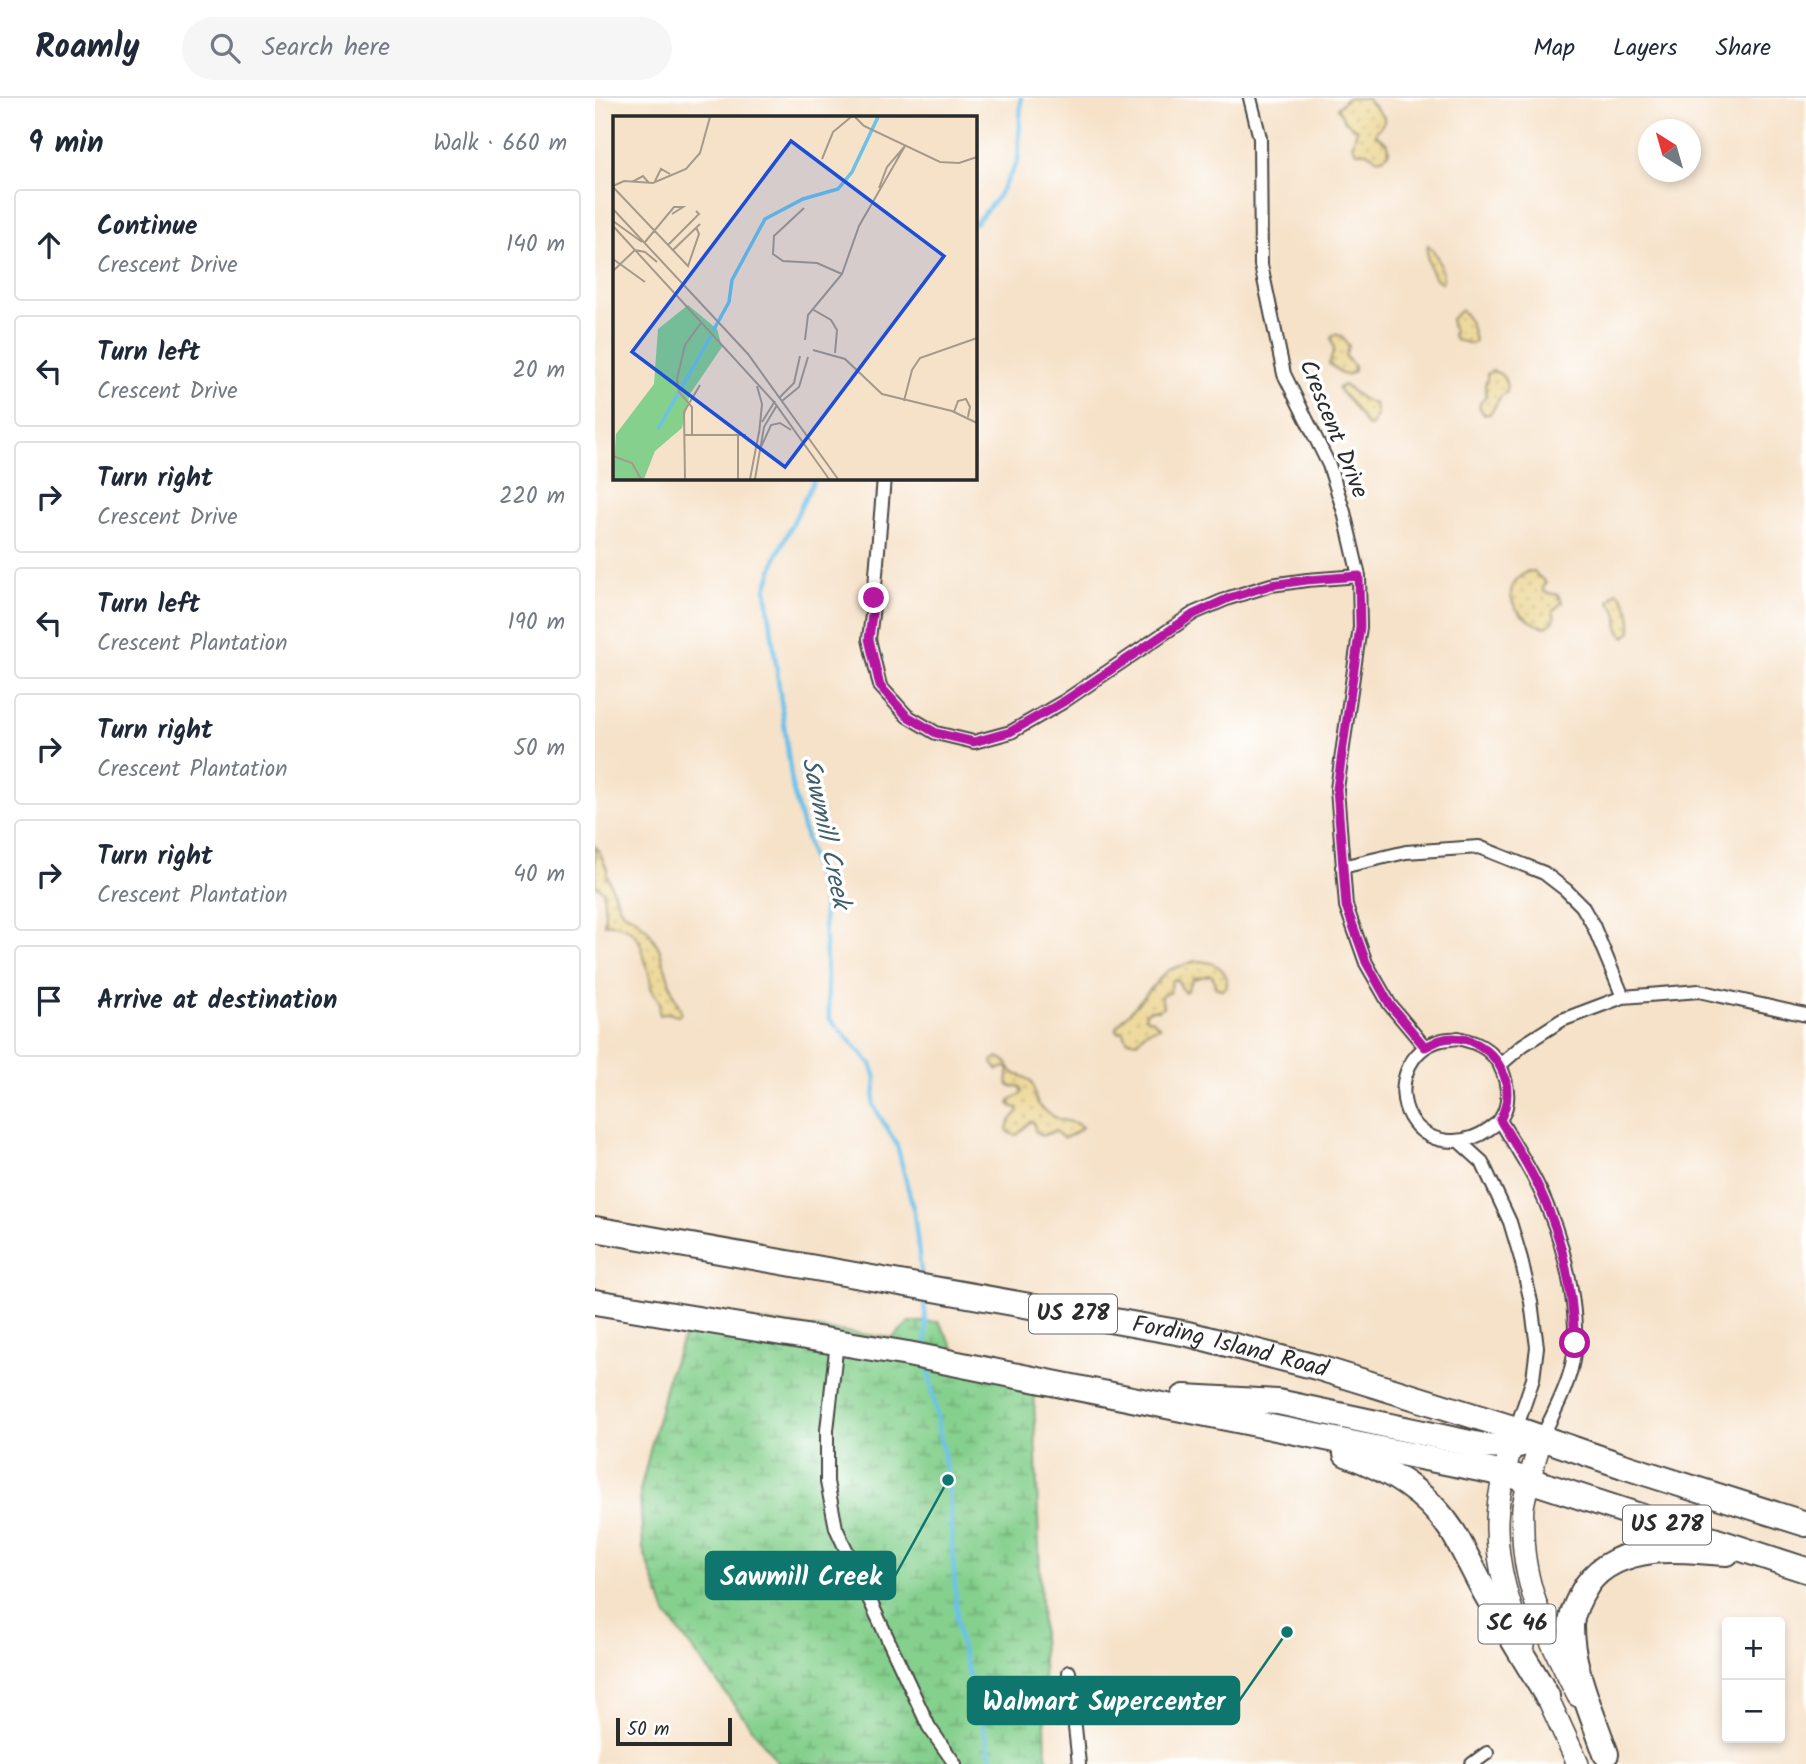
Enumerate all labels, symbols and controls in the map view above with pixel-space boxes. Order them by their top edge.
search box [182,17,672,80]
text: Roamly [35,22,140,75]
text: Search here [262,27,390,69]
icon: search [206,29,244,67]
text: Map [1533,29,1575,68]
text: Layers [1613,29,1677,68]
text: Share [1715,29,1771,68]
inset map [613,116,977,480]
north arrow [1638,119,1701,182]
text: 9 min [28,120,104,168]
text: Walk · 660 m [433,126,567,162]
text: Continue [97,206,198,248]
icon: ahead [30,226,68,264]
text: 140 m [506,227,565,263]
text: Crescent Drive [97,248,237,284]
text: Turn left [97,332,200,374]
icon: left [30,352,68,390]
text: 20 m [513,353,565,389]
street label: Crescent Drive [1287,354,1379,504]
text: Crescent Drive [97,374,237,410]
text: Turn right [97,458,213,500]
icon: right [30,478,68,516]
text: 220 m [499,479,565,515]
text: Crescent Drive [97,500,237,536]
route end [858,582,889,613]
text: Turn left [97,584,200,626]
icon: left [30,604,68,642]
text: 190 m [508,605,565,641]
text: Crescent Plantation [97,626,287,662]
text: Turn right [97,710,213,752]
icon: right [30,730,68,768]
text: 50 m [514,731,565,767]
text: Crescent Plantation [97,752,287,788]
water label: Sawmill Creek [789,754,862,916]
text: Turn right [97,836,213,878]
icon: right [30,856,68,894]
text: 40 m [513,857,565,893]
text: Crescent Plantation [97,878,287,914]
text: Arrive at destination [97,980,337,1022]
icon: arrive [30,982,68,1020]
road number: US 278 [1029,1294,1117,1334]
street label: Fording Island Road [1129,1305,1334,1389]
route start [1559,1327,1590,1358]
road number: US 278 [1623,1506,1711,1544]
callout: Sawmill Creek [706,1552,895,1599]
text: Sawmill Creek [720,1557,883,1599]
road number: SC 46 [1479,1604,1555,1644]
map controls [1722,1617,1785,1743]
button: + [1722,1617,1785,1680]
callout: Walmart Supercenter [968,1677,1239,1724]
button: − [1722,1680,1785,1743]
text: Walmart Supercenter [983,1682,1227,1724]
scale bar [616,1715,731,1747]
text: 50 m [627,1715,669,1745]

